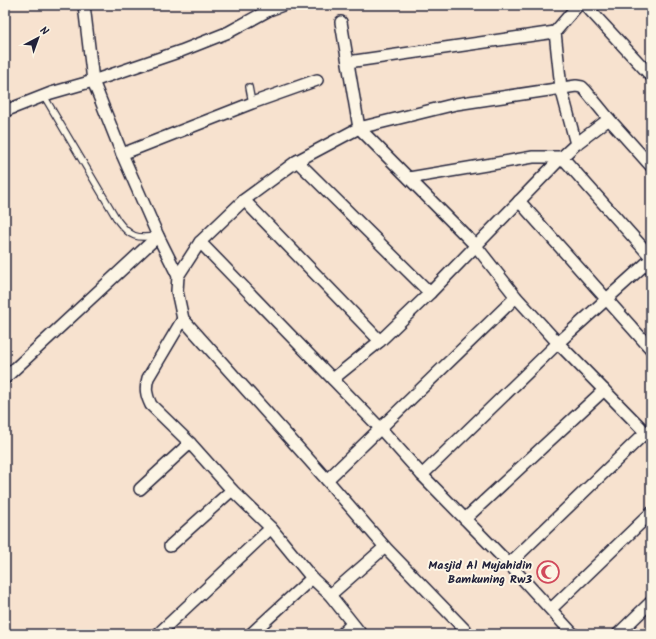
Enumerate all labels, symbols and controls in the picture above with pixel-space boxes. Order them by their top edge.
north arrow [18,18,58,58]
text: N [35,22,52,40]
place label: Masjid Al Mujahidin Bamkuning Rw3 [428,556,532,589]
mosque icon: Masjid Al Mujahidin Bamkuning Rw3 [535,559,561,585]

